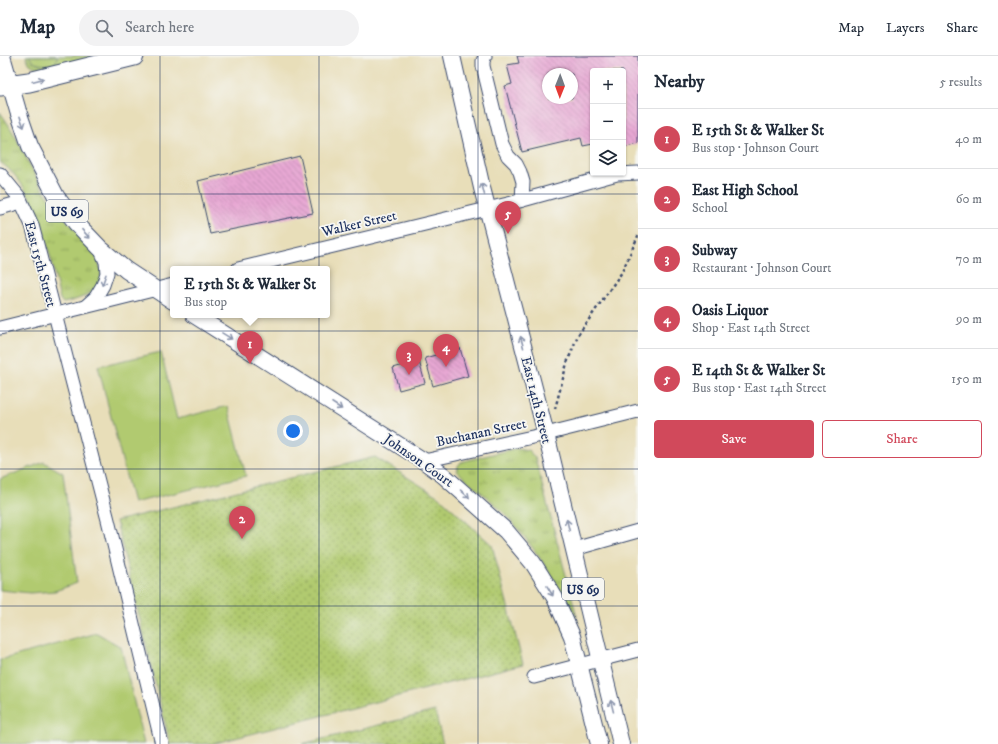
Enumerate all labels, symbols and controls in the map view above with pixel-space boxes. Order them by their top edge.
search box [79,10,359,46]
text: Map [20,16,55,39]
icon: search [93,17,115,39]
text: Search here [125,18,194,37]
text: Map [838,19,864,37]
text: Layers [886,19,924,37]
text: Share [946,19,978,37]
north arrow [542,68,578,104]
map controls [590,68,626,176]
button: + [590,68,626,104]
text: Nearby [654,71,704,93]
text: 5 results [940,74,982,90]
one-way arrow [32,75,45,83]
button: − [590,104,626,140]
one-way arrow [19,116,26,129]
text: E 15th St & Walker St [692,121,824,140]
text: 1 [665,131,669,147]
text: 40 m [955,131,982,147]
button: layers [590,140,626,176]
text: Bus stop · Johnson Court [692,140,819,156]
text: East High School [692,181,798,200]
one-way arrow [478,183,486,196]
text: 2 [664,191,670,207]
text: 60 m [956,191,982,207]
road number: US 69 [46,200,88,222]
text: School [692,200,728,216]
pin: 5 [495,201,521,234]
street label: Walker Street [319,207,399,242]
street label: East 15th Street [20,219,60,310]
one-way arrow [82,229,91,239]
text: Subway [692,241,737,260]
text: 3 [665,251,669,267]
text: 70 m [956,251,982,267]
text: Restaurant · Johnson Court [692,260,832,276]
popup [170,266,330,318]
one-way arrow [100,273,108,285]
text: E 15th St & Walker St [184,275,316,294]
text: Bus stop [184,294,227,310]
text: Oasis Liquor [692,301,768,320]
text: 4 [663,311,671,327]
text: 90 m [956,311,982,327]
text: Shop · East 14th Street [692,320,810,336]
pin: 1 [237,331,263,364]
one-way arrow [221,332,232,340]
pin: 4 [433,334,459,367]
one-way arrow [518,336,525,349]
pin: 3 [396,342,422,375]
street label: East 14th Street [517,355,556,446]
text: E 14th St & Walker St [692,361,825,380]
text: 5 [664,371,670,387]
text: 150 m [951,371,982,387]
text: Bus stop · East 14th Street [692,380,826,396]
one-way arrow [331,402,342,410]
street label: Buchanan Street [435,415,528,451]
button: Save [654,420,814,458]
button: Share [822,420,982,458]
your location [283,421,303,441]
street label: Johnson Court [378,429,457,492]
one-way arrow [460,489,470,498]
pin: 2 [229,506,255,539]
one-way arrow [564,519,571,532]
road number: US 69 [562,578,604,600]
one-way arrow [547,585,555,597]
one-way arrow [608,700,615,713]

